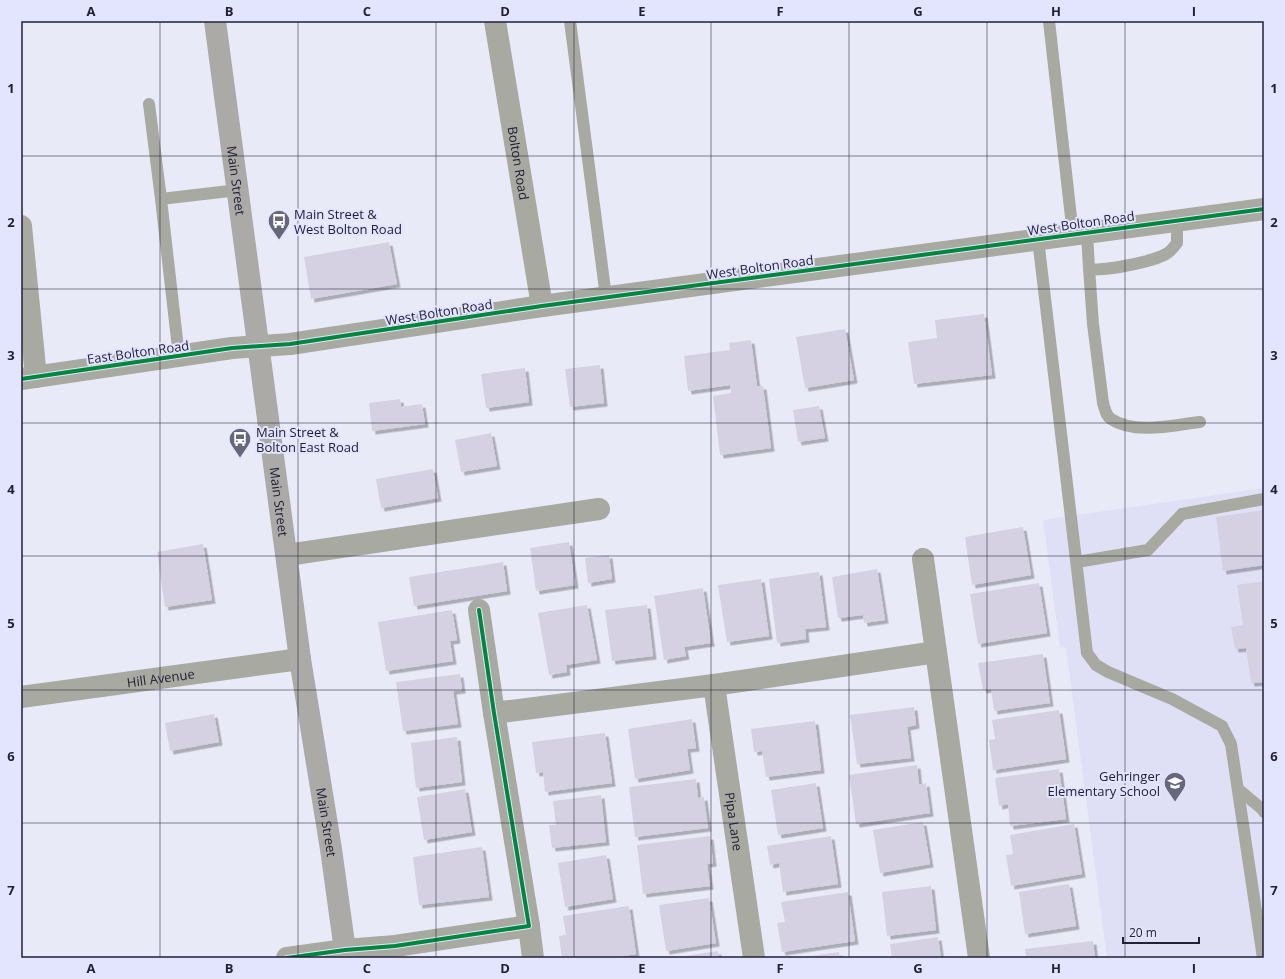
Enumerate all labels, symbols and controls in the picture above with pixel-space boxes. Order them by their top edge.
text: A [87,2,96,20]
text: B [225,2,234,20]
text: C [363,2,371,20]
text: D [500,2,510,20]
text: E [638,2,646,20]
text: F [776,2,784,20]
text: G [913,2,923,20]
text: H [1051,2,1061,20]
text: I [1192,2,1196,20]
text: 1 [7,79,15,97]
text: 1 [1270,79,1278,97]
street label: Bolton Road [503,125,533,201]
street label: Main Street [223,145,250,217]
place label: Main Street & West Bolton Road [294,205,402,238]
street label: West Bolton Road [1026,207,1136,239]
bus stop icon: Main Street & West Bolton Road [266,208,292,241]
text: 2 [7,213,15,231]
text: 2 [1270,213,1278,231]
street label: West Bolton Road [705,251,815,283]
street label: West Bolton Road [384,295,494,329]
street label: East Bolton Road [86,336,190,368]
text: 3 [7,346,15,364]
text: 3 [1270,346,1278,364]
place label: Main Street & Bolton East Road [256,423,359,456]
bus stop icon: Main Street & Bolton East Road [227,426,253,459]
street label: Main Street [266,466,293,538]
text: 4 [7,480,15,498]
text: 4 [1270,480,1278,498]
text: 5 [7,614,15,632]
text: 5 [1270,614,1278,632]
street label: Hill Avenue [126,664,196,691]
text: 6 [7,747,15,765]
text: 6 [1270,747,1278,765]
place label: Gehringer Elementary School [1048,767,1161,800]
school or university icon: Gehringer Elementary School [1162,770,1188,803]
street label: Main Street [312,786,341,858]
street label: Pipa Lane [721,791,747,852]
text: 7 [7,881,15,899]
text: 7 [1270,881,1278,899]
scale bar [1123,919,1199,945]
text: 20 m [1129,924,1157,941]
text: A [87,959,96,977]
text: B [225,959,234,977]
text: C [363,959,371,977]
text: D [500,959,510,977]
text: E [638,959,646,977]
text: F [776,959,784,977]
text: G [913,959,923,977]
text: H [1051,959,1061,977]
text: I [1192,959,1196,977]

